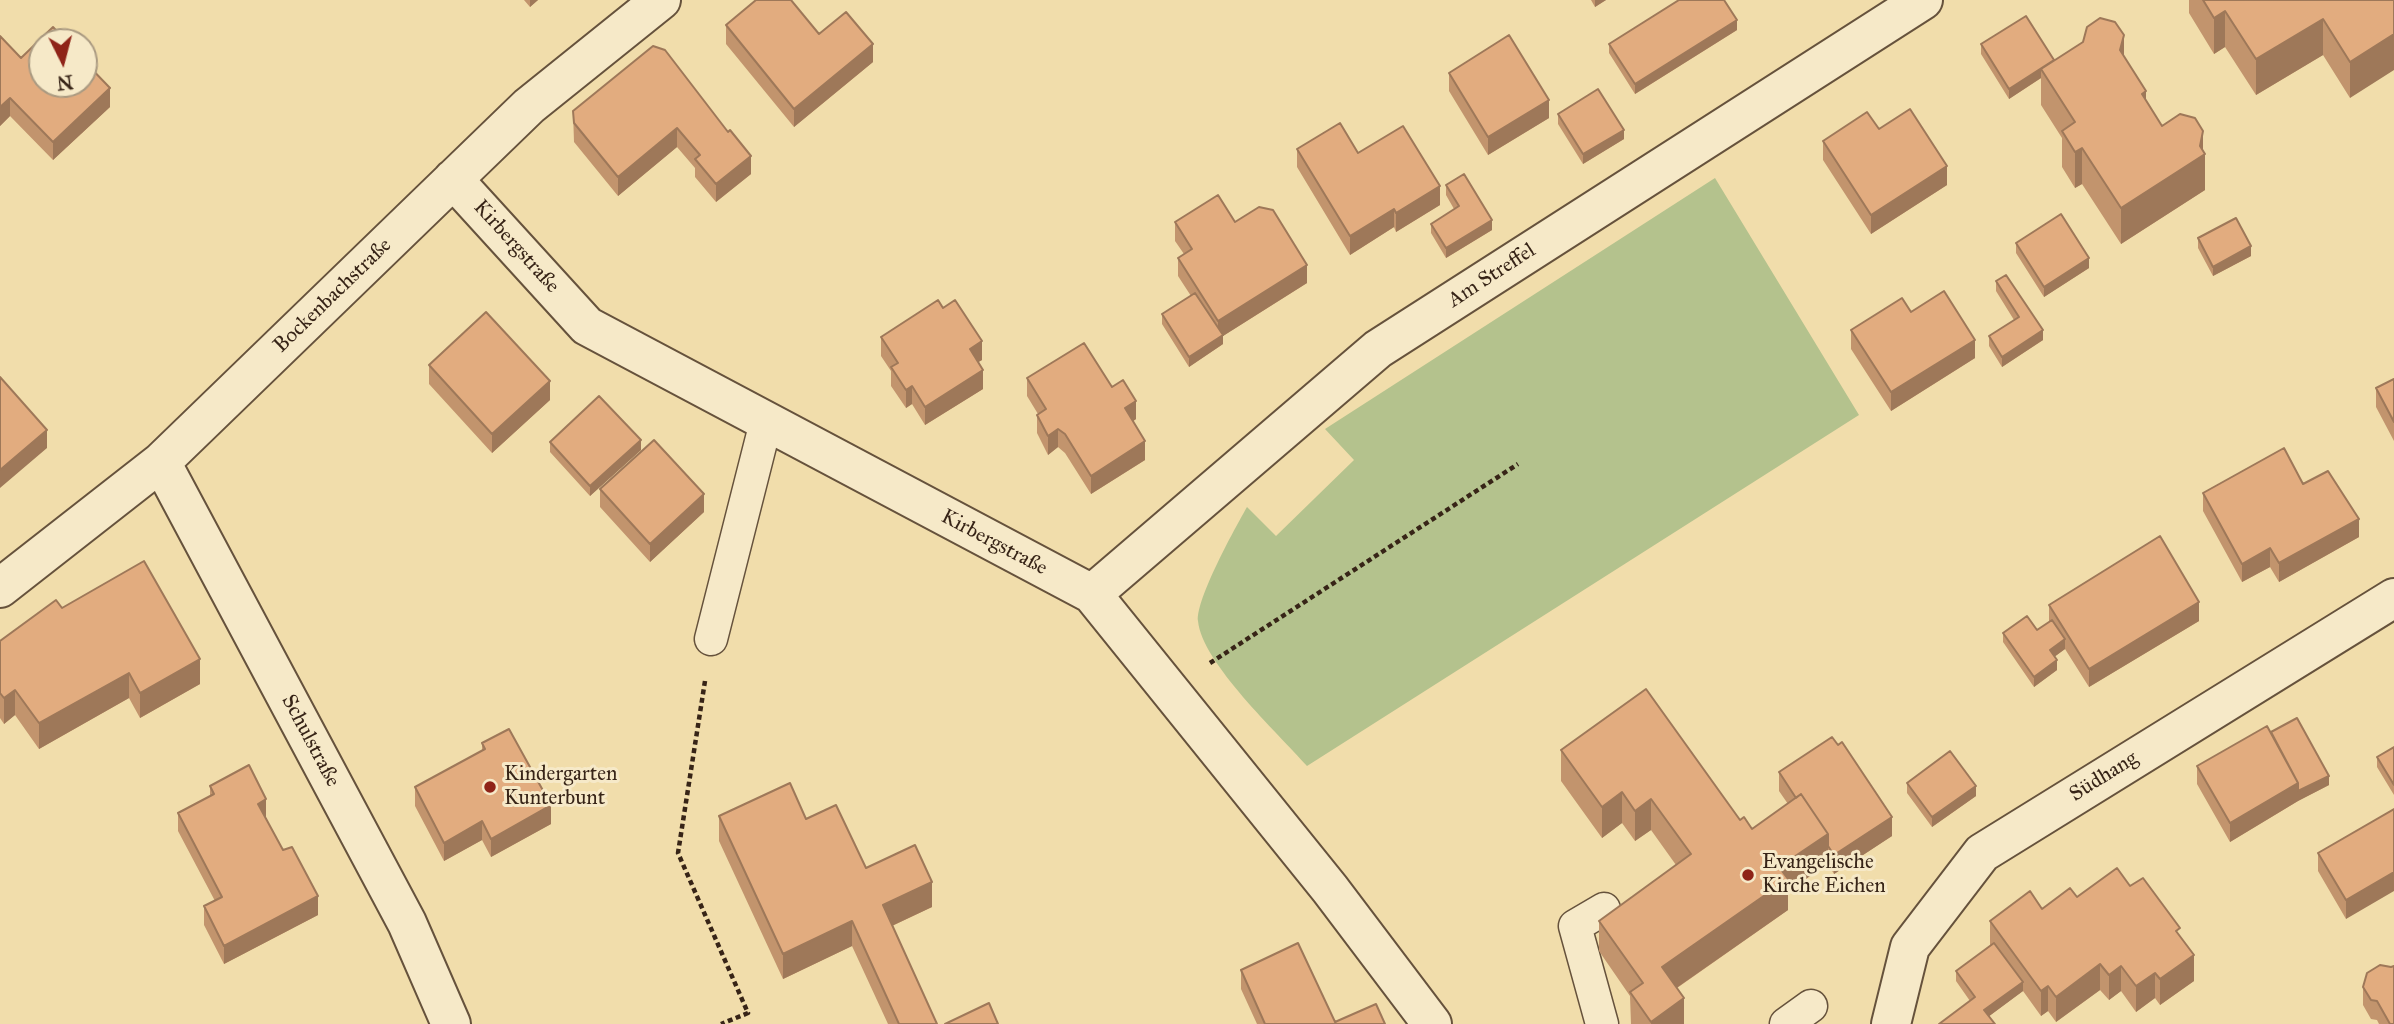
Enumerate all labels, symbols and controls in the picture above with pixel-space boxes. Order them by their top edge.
north arrow [28,28,98,98]
text: N [56,70,74,95]
street label: Kirbergstraße [468,195,564,299]
street label: Bockenbachstraße [269,233,397,359]
street label: Am Streffel [1444,238,1540,314]
street label: Kirbergstraße [937,505,1051,581]
street label: Schulstraße [275,691,345,791]
street label: Südhang [2065,746,2143,808]
place label: Kindergarten Kunterbunt [504,762,617,812]
marker: Kindergarten Kunterbunt [482,779,498,795]
place label: Evangelische Kirche Eichen [1762,850,1885,900]
marker: Evangelische Kirche Eichen [1740,867,1756,883]

